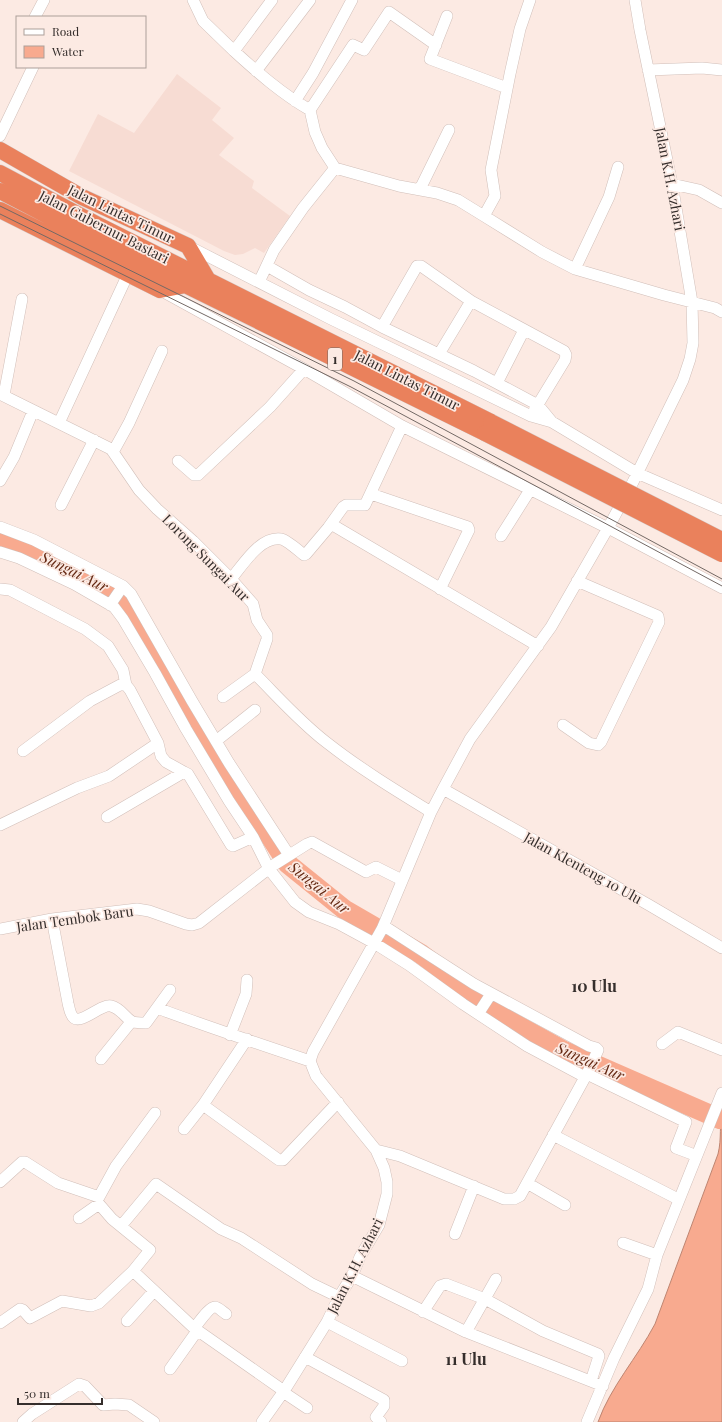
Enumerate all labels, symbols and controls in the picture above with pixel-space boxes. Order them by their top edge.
legend [16,16,146,68]
text: Road [52,23,79,39]
text: Water [51,43,85,59]
street label: Jalan K.H. Azhari [651,125,690,232]
street label: Jalan Lintas Timur [64,179,178,248]
street label: Jalan Gubernur Bastari [35,185,172,268]
street label: Jalan Lintas Timur [350,344,464,415]
road number: 1 [328,348,342,370]
street label: Lorong Sungai Aur [158,510,255,606]
water label: Sungai Aur [36,546,112,596]
street label: Jalan Klenteng 10 Ulu [520,827,646,908]
water label: Sungai Aur [284,856,355,918]
street label: Jalan Tembok Baru [14,901,135,936]
district label: 10 Ulu [571,975,617,996]
water label: Sungai Aur [552,1037,628,1085]
street label: Jalan K.H. Azhari [322,1215,387,1318]
district label: 11 Ulu [445,1348,487,1369]
scale bar [18,1380,102,1406]
text: 50 m [24,1385,50,1401]

